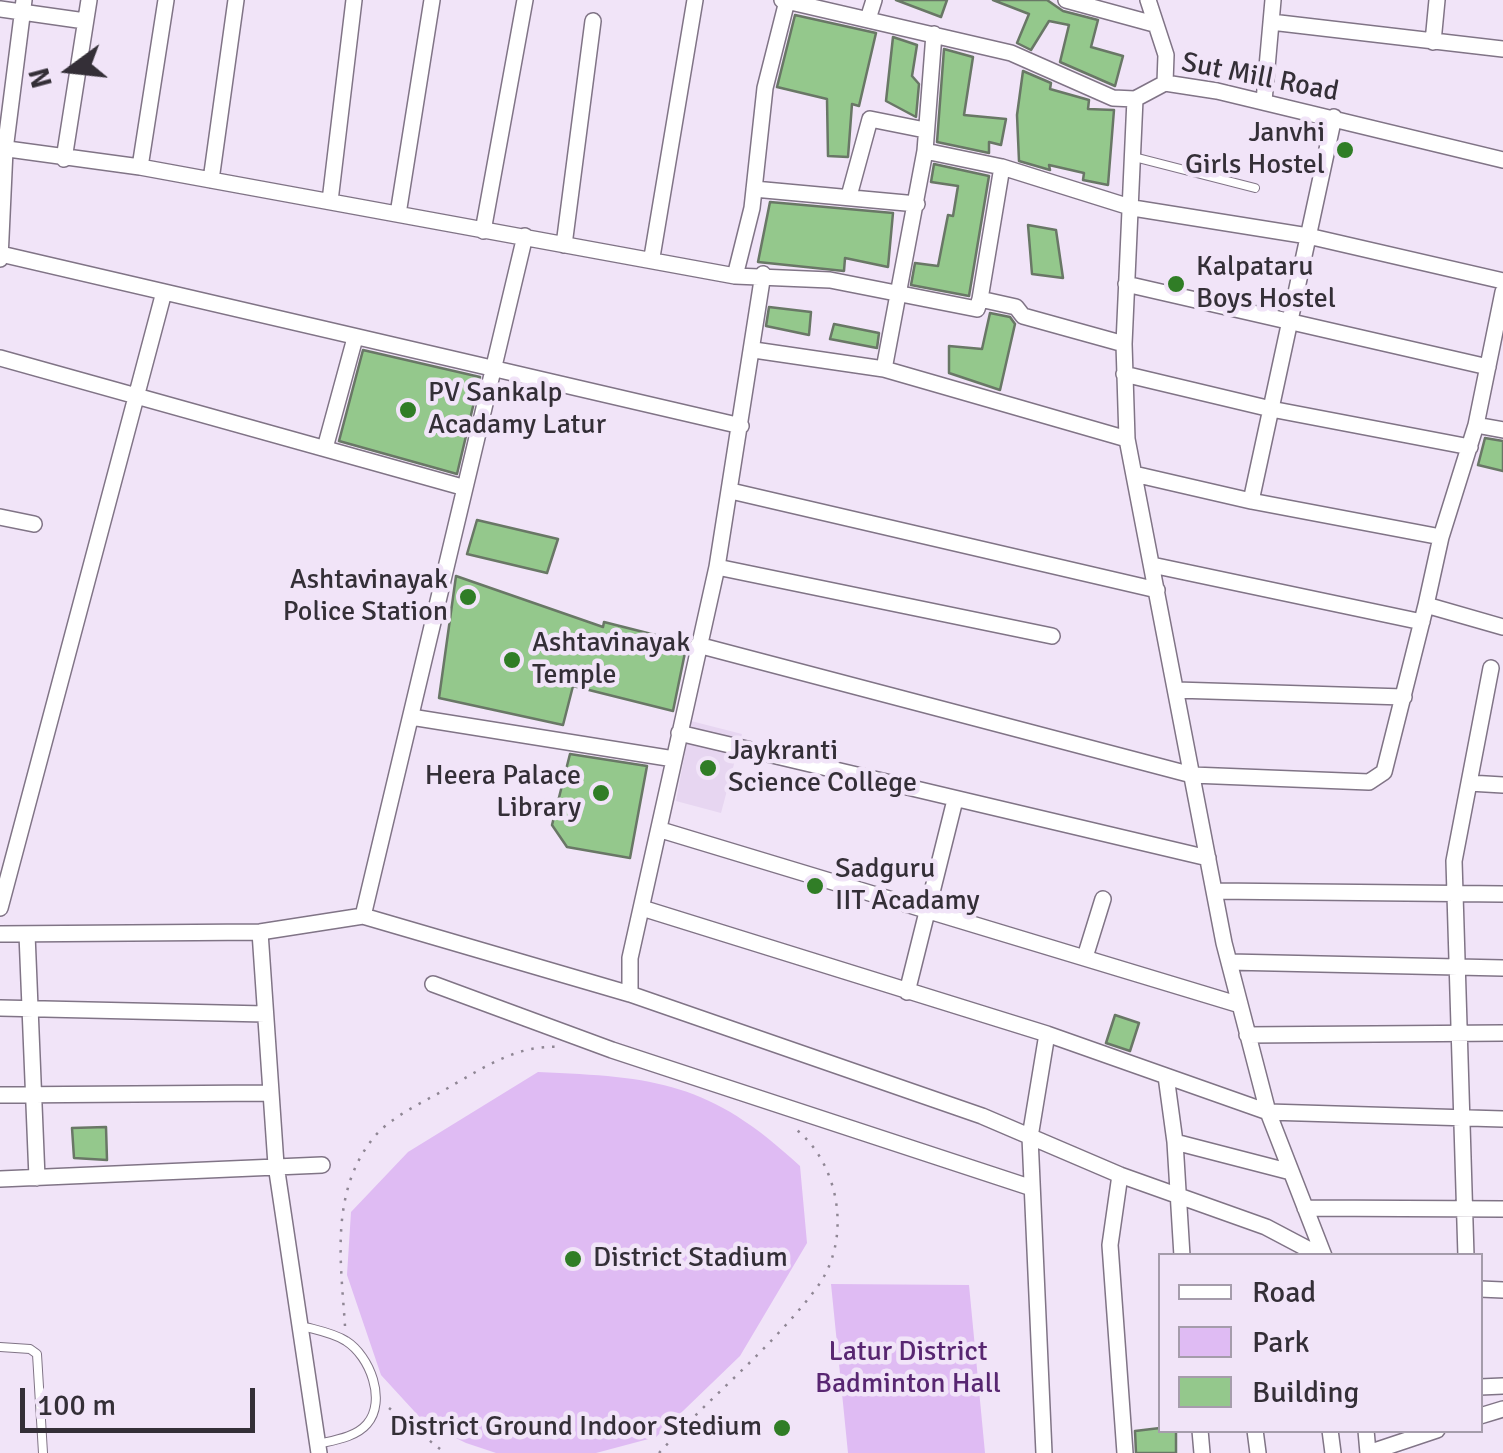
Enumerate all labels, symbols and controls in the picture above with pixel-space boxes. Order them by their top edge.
north arrow [20,20,120,120]
street label: Sut Mill Road [1179,46,1341,110]
text: N [22,64,60,92]
place label: Janvhi Girls Hostel [1185,117,1325,183]
marker: Janvhi Girls Hostel [1334,139,1356,161]
place label: Kalpataru Boys Hostel [1196,251,1336,317]
marker: Kalpataru Boys Hostel [1165,273,1187,295]
place label: PV Sankalp Acadamy Latur [428,377,606,443]
marker: PV Sankalp Acadamy Latur [397,399,419,421]
place label: Ashtavinayak Police Station [283,564,448,630]
marker: Ashtavinayak Police Station [457,586,479,608]
place label: Ashtavinayak Temple [532,627,690,693]
marker: Ashtavinayak Temple [501,649,523,671]
place label: Jaykranti Science College [728,735,917,801]
marker: Jaykranti Science College [697,757,719,779]
place label: Heera Palace Library [425,760,581,826]
marker: Heera Palace Library [590,782,612,804]
place label: Sadguru IIT Acadamy [835,853,980,919]
marker: Sadguru IIT Acadamy [804,875,826,897]
place label: District Stadium [593,1242,788,1276]
marker: District Stadium [562,1248,584,1270]
legend [1158,1253,1483,1433]
text: Road [1252,1274,1316,1311]
text: Park [1252,1324,1310,1361]
park label: Latur District Badminton Hall [815,1336,1001,1402]
scale bar [25,1368,260,1430]
text: Building [1252,1374,1359,1411]
text: 100 m [37,1387,116,1424]
place label: District Ground Indoor Stedium [390,1411,762,1445]
marker: District Ground Indoor Stedium [771,1417,793,1439]

